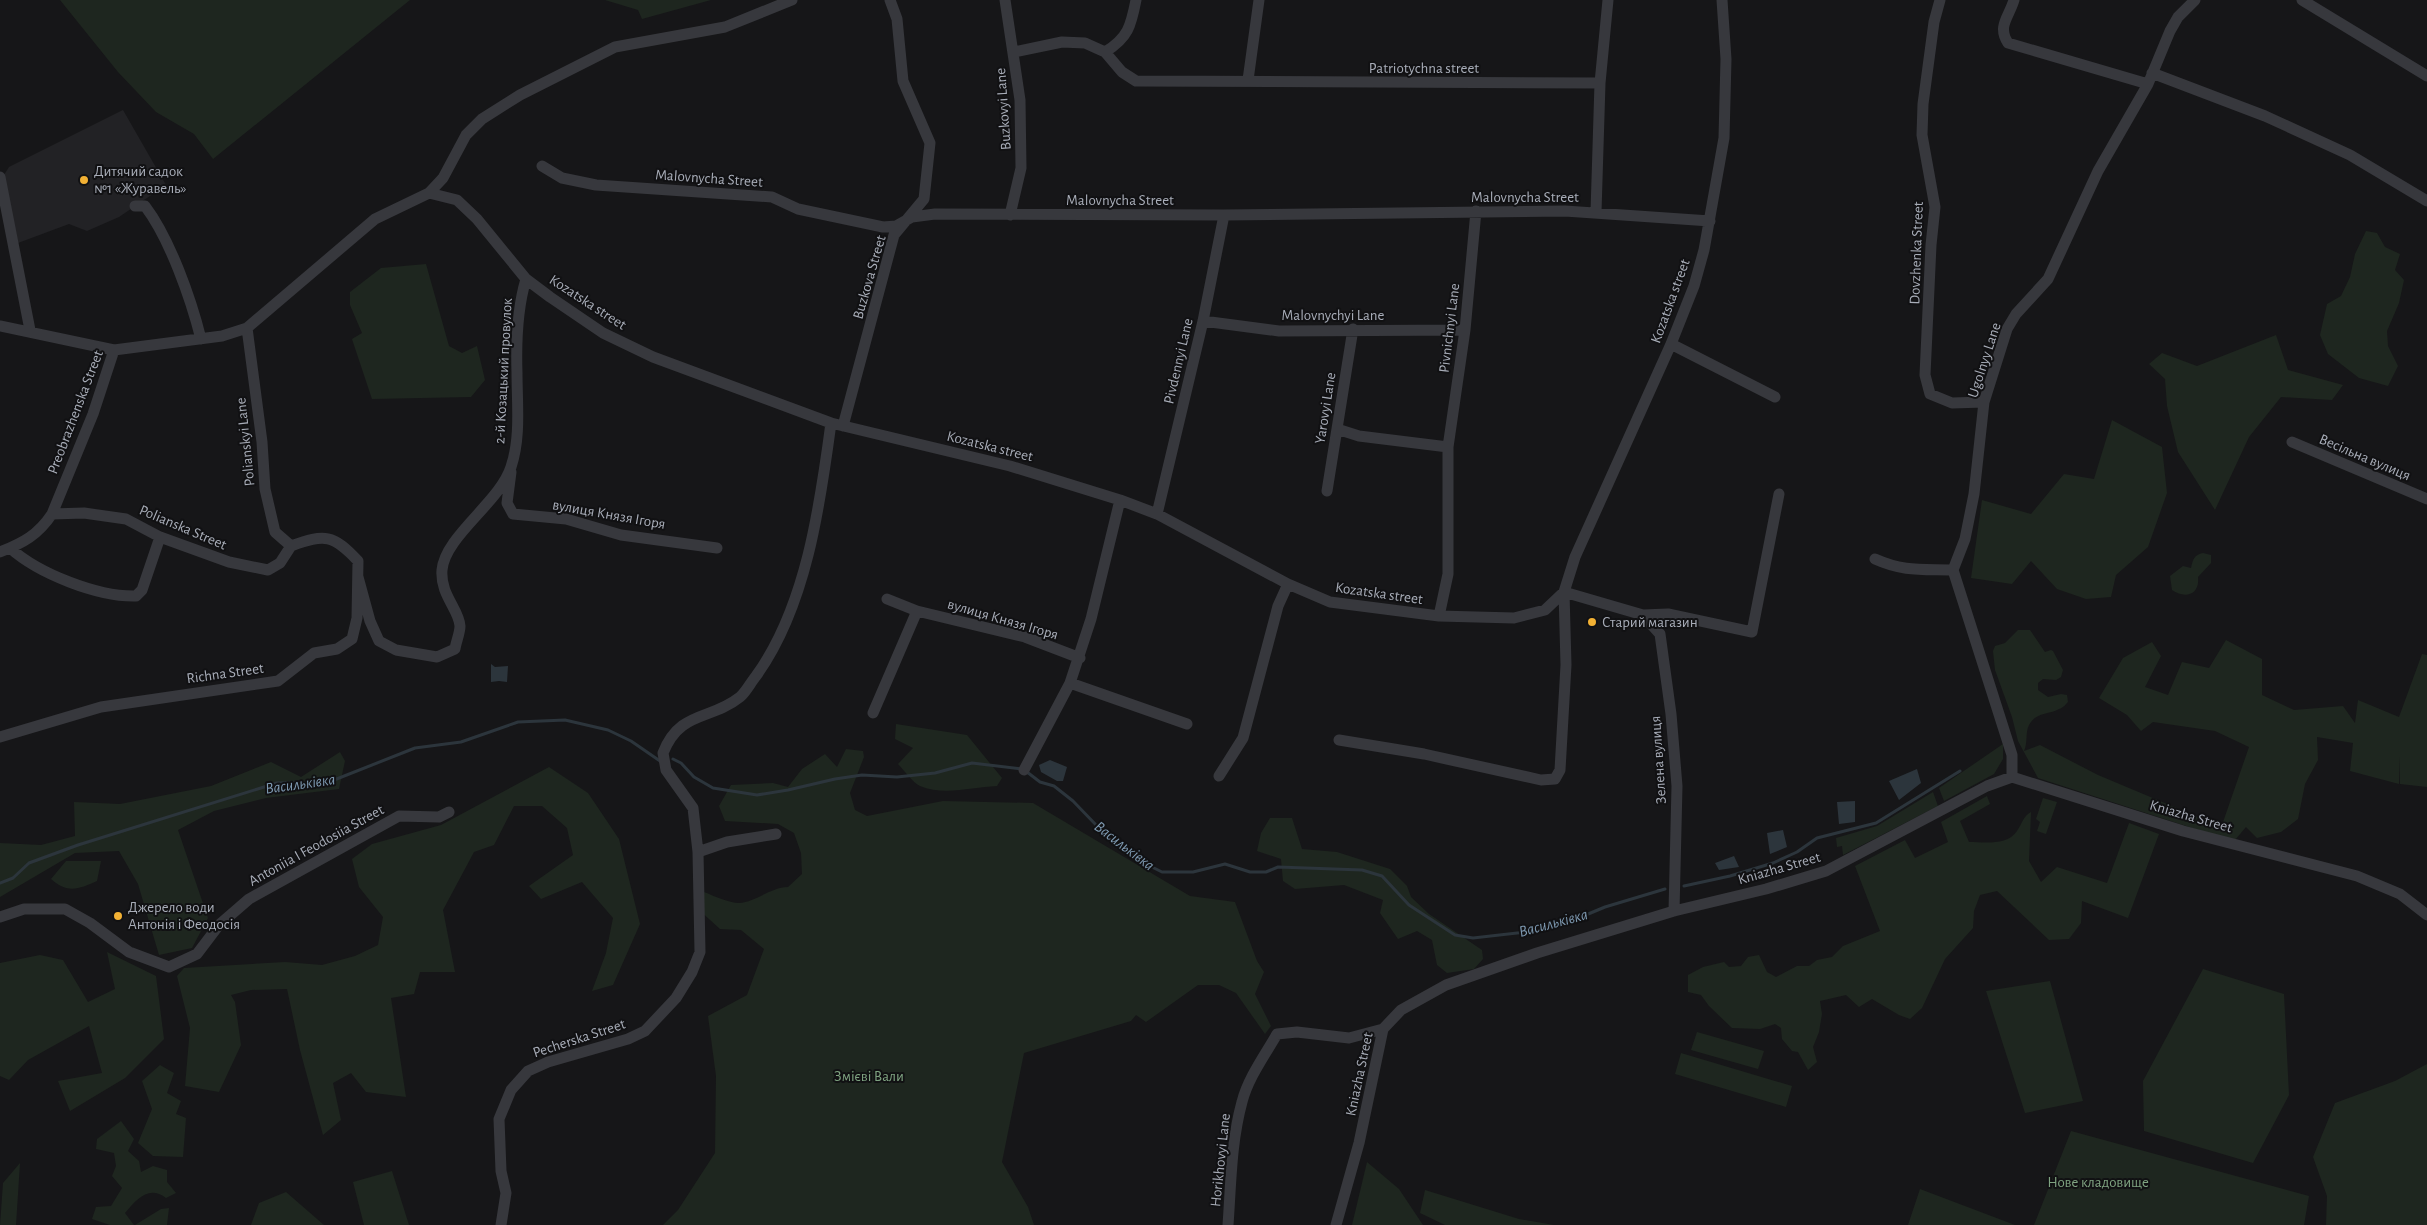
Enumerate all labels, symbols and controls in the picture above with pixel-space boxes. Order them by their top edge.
street label: Patriotychna street [1369,61,1479,76]
street label: Buzkovyi Lane [993,67,1014,150]
place label: Дитячий садок №1 «Журавель» [94,164,186,196]
street label: Malovnycha Street [655,167,763,190]
marker: Дитячий садок №1 «Журавель» [78,174,90,186]
street label: Malovnycha Street [1471,190,1579,205]
street label: Malovnycha Street [1066,193,1174,208]
street label: Dovzhenka Street [1907,201,1926,305]
street label: Buzkova Street [850,233,889,321]
street label: Kozatska street [1648,257,1693,345]
street label: Kozatska street [547,272,629,333]
street label: Pivnichnyi Lane [1437,282,1462,374]
street label: 2-й Козацький провулок [492,298,515,444]
street label: Malovnychyi Lane [1282,308,1385,323]
street label: Pivdennyi Lane [1161,317,1196,405]
street label: Ugolnyy Lane [1965,321,2004,400]
street label: Preobrazhenska Street [45,348,106,476]
street label: Yarovyi Lane [1312,371,1339,445]
street label: Polianskyi Lane [233,397,258,487]
street label: Kozatska street [945,429,1035,464]
street label: Весільна вулиця [2317,431,2413,483]
street label: вулиця Князя Ігоря [551,497,667,532]
street label: Polianska Street [137,502,229,553]
street label: Kozatska street [1334,580,1424,607]
street label: вулиця Князя Ігоря [946,596,1060,642]
place label: Старий магазин [1602,615,1698,630]
marker: Старий магазин [1586,616,1598,628]
street label: Richna Street [185,661,265,686]
street label: Зелена вулиця [1648,715,1669,805]
water label: Васильківка [264,771,336,797]
street label: Kniazha Street [2148,798,2234,835]
street label: Antoniia I Feodosiia Street [246,802,386,889]
water label: Васильківка [1091,818,1157,874]
street label: Kniazha Street [1736,849,1822,887]
place label: Джерело води Антонія і Феодосія [128,900,240,932]
water label: Васильківка [1517,906,1590,940]
marker: Джерело води Антонія і Феодосія [112,910,124,922]
street label: Pecherska Street [531,1016,627,1060]
street label: Kniazha Street [1343,1031,1376,1117]
park label: Змієві Вали [834,1069,904,1084]
street label: Horikhovyi Lane [1208,1112,1233,1208]
park label: Нове кладовище [2047,1175,2149,1190]

